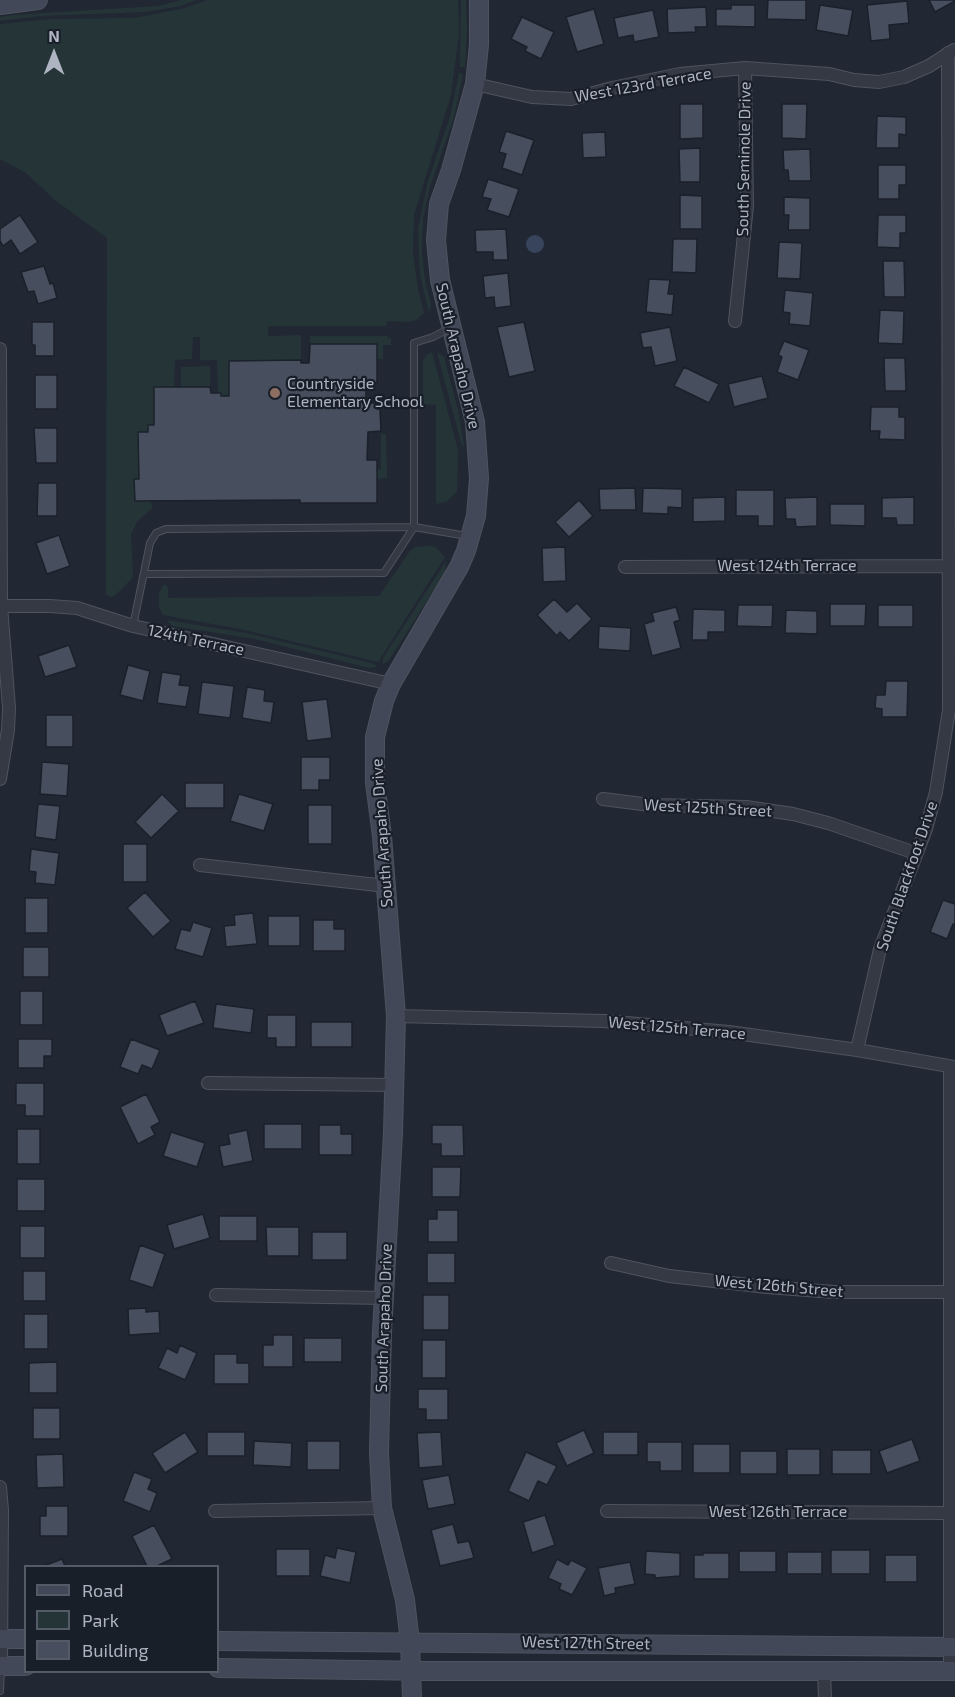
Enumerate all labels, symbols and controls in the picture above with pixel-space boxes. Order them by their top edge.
north arrow [24,24,84,84]
text: N [48,26,60,45]
street label: West 123rd Terrace [573,64,713,106]
street label: South Seminole Drive [733,81,755,237]
street label: South Arapaho Drive [432,281,484,431]
place label: Countryside Elementary School [287,374,424,412]
marker: Countryside Elementary School [268,386,282,400]
street label: West 124th Terrace [717,556,857,576]
street label: 124th Terrace [146,620,246,660]
street label: South Arapaho Drive [367,758,397,908]
street label: West 125th Street [643,795,773,821]
street label: South Blackfoot Drive [872,798,942,954]
street label: West 125th Terrace [607,1012,747,1044]
street label: South Arapaho Drive [372,1243,396,1393]
street label: West 126th Street [714,1271,844,1301]
street label: West 126th Terrace [709,1502,847,1522]
legend [24,1565,219,1673]
text: Road [82,1579,123,1601]
text: Park [82,1609,119,1631]
street label: West 127th Street [522,1632,650,1654]
text: Building [82,1639,149,1661]

